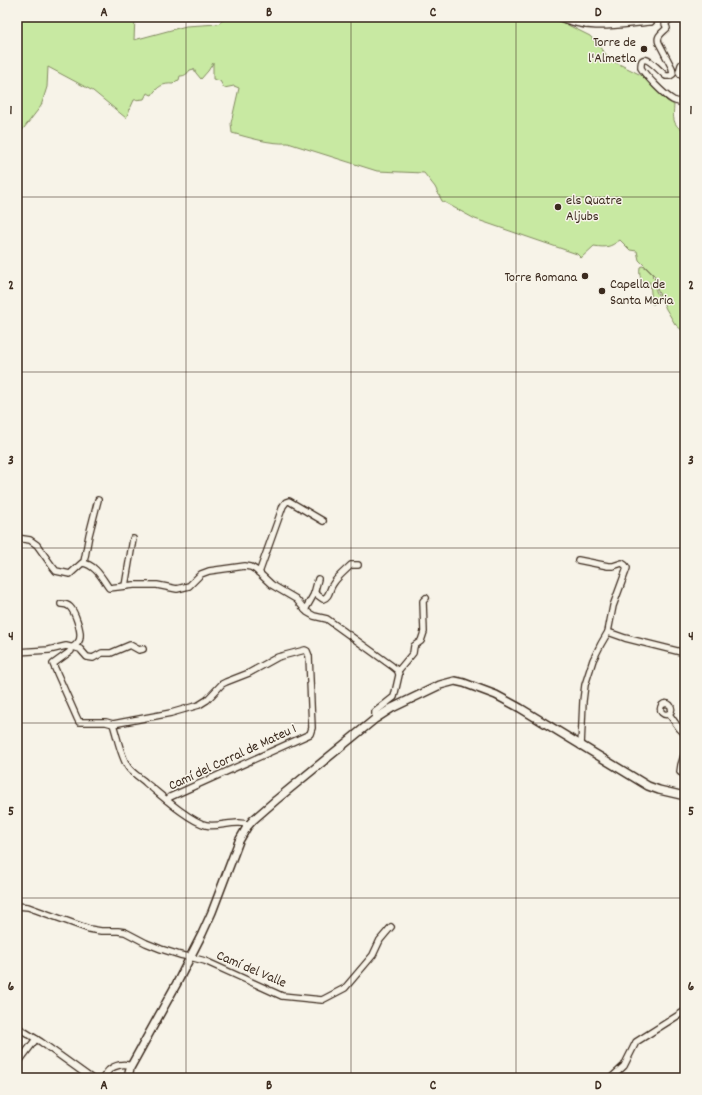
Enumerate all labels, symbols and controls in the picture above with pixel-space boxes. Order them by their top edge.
text: A [100,4,108,23]
text: B [266,4,272,23]
text: C [430,4,437,23]
text: D [595,4,602,23]
place label: Torre de l'Almetla [588,33,636,69]
marker: Torre de l'Almetla [639,44,649,54]
text: 1 [10,102,13,121]
text: 1 [690,102,693,121]
place label: els Quatre Aljubs [566,191,622,227]
marker: els Quatre Aljubs [553,202,563,212]
place label: Torre Romana [504,268,577,288]
marker: Torre Romana [580,271,590,281]
place label: Capella de Santa Maria [610,275,674,311]
text: 2 [8,277,14,296]
text: 2 [688,277,694,296]
marker: Capella de Santa Maria [597,286,607,296]
text: 3 [8,452,14,471]
text: 3 [688,452,694,471]
text: 4 [8,628,14,647]
text: 4 [688,628,694,647]
street label: Camí del Corral de Mateu 1 [166,719,300,796]
text: 5 [8,803,14,822]
text: 5 [688,803,694,822]
street label: Camí del Valle [213,946,289,994]
text: 6 [8,978,15,997]
text: 6 [688,978,695,997]
text: A [100,1077,108,1095]
text: B [266,1077,272,1095]
text: C [430,1077,437,1095]
text: D [595,1077,602,1095]

